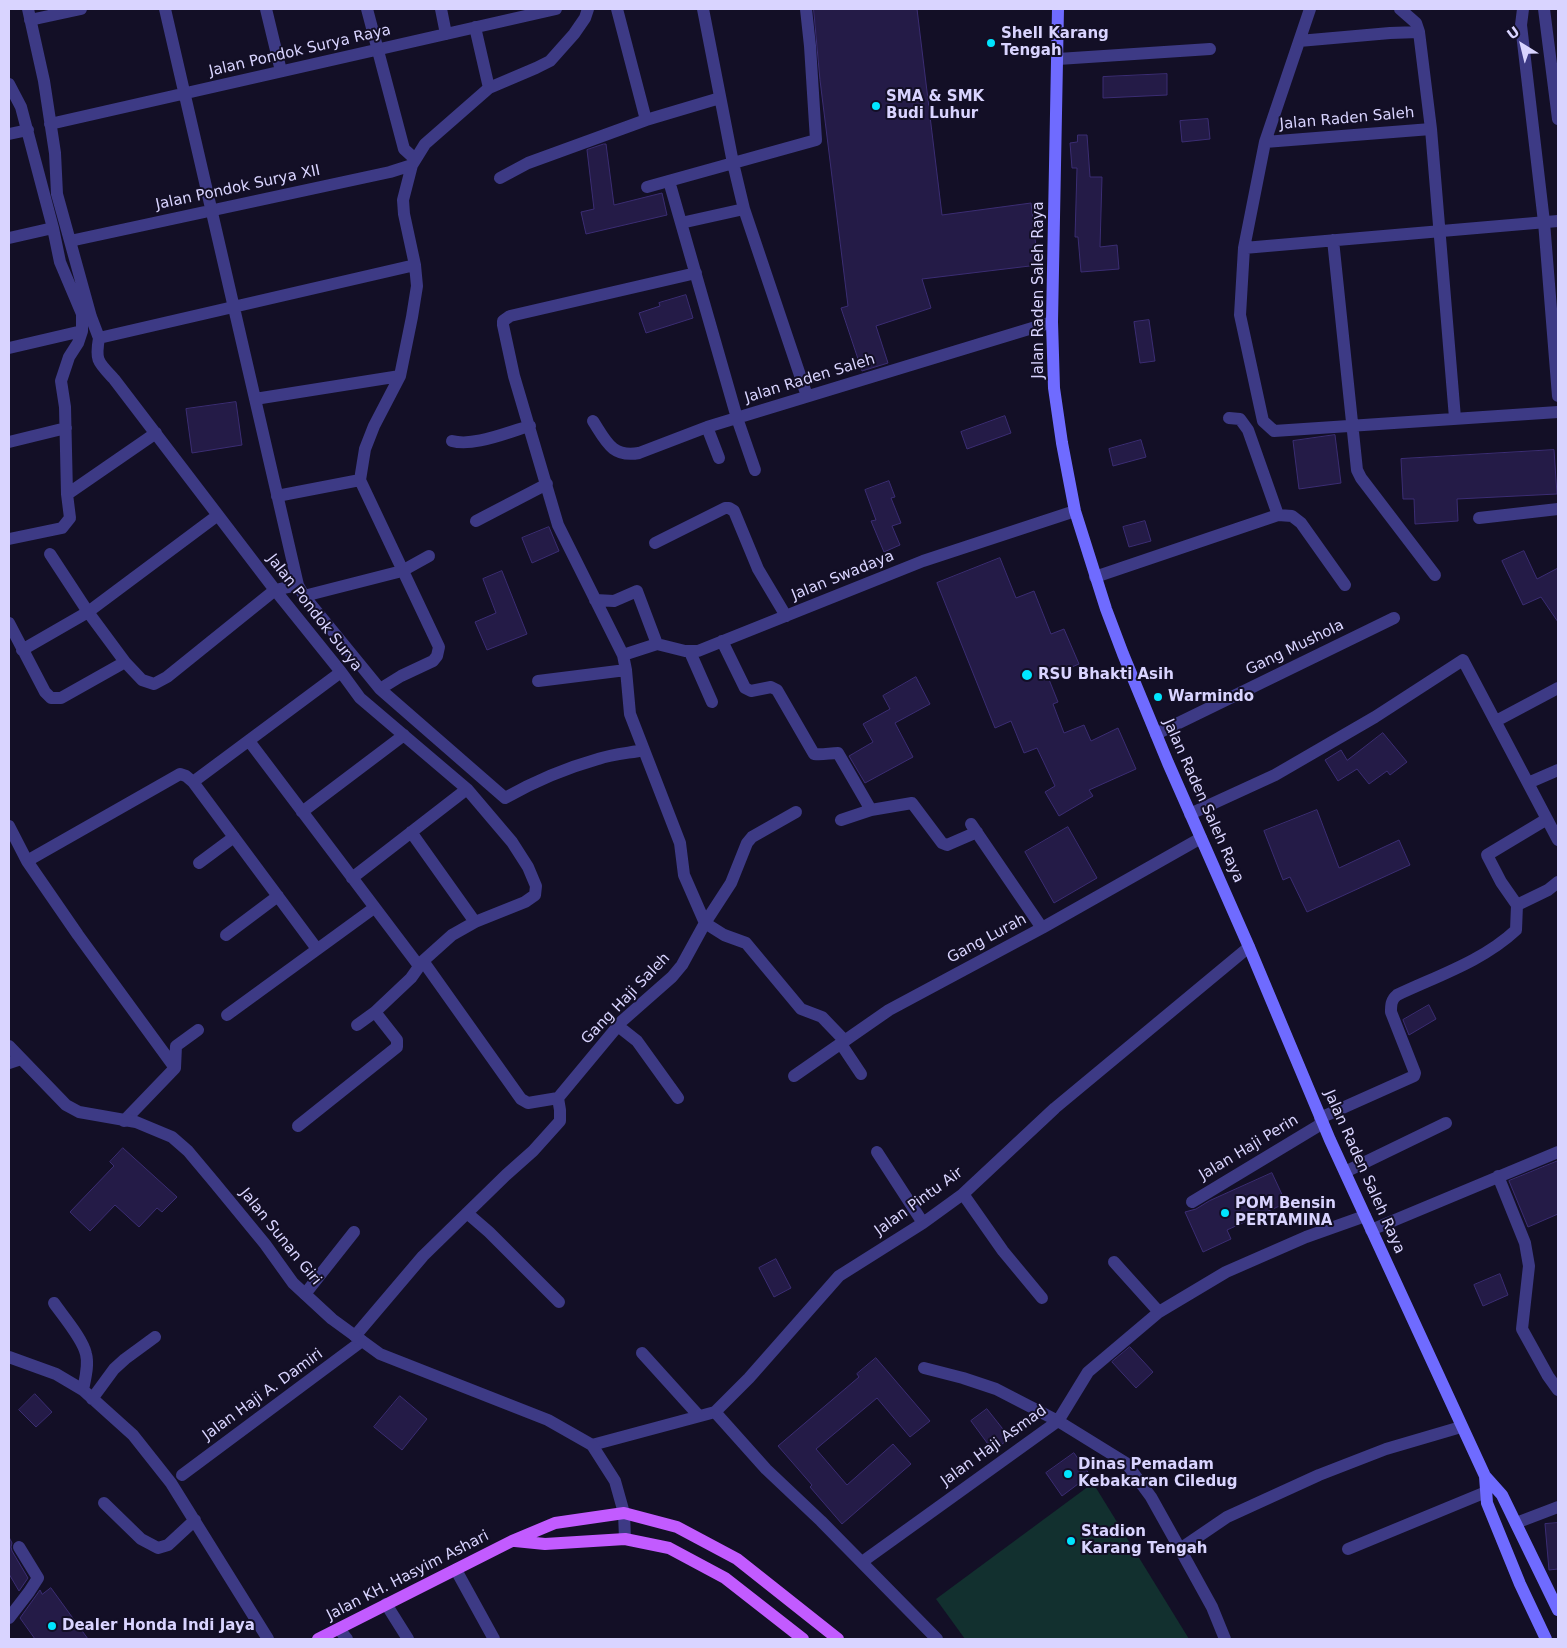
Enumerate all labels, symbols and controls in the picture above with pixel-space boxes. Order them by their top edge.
north arrow [1497,20,1547,70]
street label: Jalan Pondok Surya Raya [207,21,393,81]
text: U [1504,23,1522,43]
place label: Shell Karang Tengah [1001,25,1109,60]
marker: Shell Karang Tengah [985,37,997,49]
place label: SMA & SMK Budi Luhur [886,88,984,123]
marker: SMA & SMK Budi Luhur [870,100,882,112]
street label: Jalan Raden Saleh [1279,104,1415,134]
street label: Jalan Pondok Surya XII [154,162,322,214]
street label: Jalan Raden Saleh Raya [1030,201,1048,379]
street label: Jalan Raden Saleh [743,351,877,407]
street label: Jalan Swadaya [789,547,897,605]
street label: Jalan Pondok Surya [263,551,365,675]
street label: Gang Mushola [1243,616,1347,680]
place label: RSU Bhakti Asih [1038,666,1174,684]
marker: RSU Bhakti Asih [1020,668,1034,682]
place label: Warmindo [1168,688,1254,706]
marker: Warmindo [1152,691,1164,703]
street label: Jalan Raden Saleh Raya [1159,716,1247,886]
street label: Gang Lurah [944,911,1030,967]
street label: Gang Haji Saleh [578,950,674,1048]
street label: Jalan Raden Saleh Raya [1320,1087,1408,1257]
street label: Jalan Haji Perin [1196,1111,1302,1185]
street label: Jalan Pintu Air [871,1164,967,1240]
street label: Jalan Sunan Giri [235,1185,325,1289]
place label: POM Bensin PERTAMINA [1235,1195,1336,1230]
marker: POM Bensin PERTAMINA [1219,1207,1231,1219]
street label: Jalan Haji A. Damiri [199,1345,327,1445]
street label: Jalan Haji Asmad [938,1402,1050,1490]
place label: Dinas Pemadam Kebakaran Ciledug [1078,1456,1238,1491]
marker: Dinas Pemadam Kebakaran Ciledug [1062,1468,1074,1480]
place label: Stadion Karang Tengah [1081,1523,1208,1558]
street label: Jalan KH. Hasyim Ashari [324,1527,492,1625]
marker: Stadion Karang Tengah [1065,1535,1077,1547]
place label: Dealer Honda Indi Jaya [62,1617,255,1635]
marker: Dealer Honda Indi Jaya [46,1620,58,1632]

